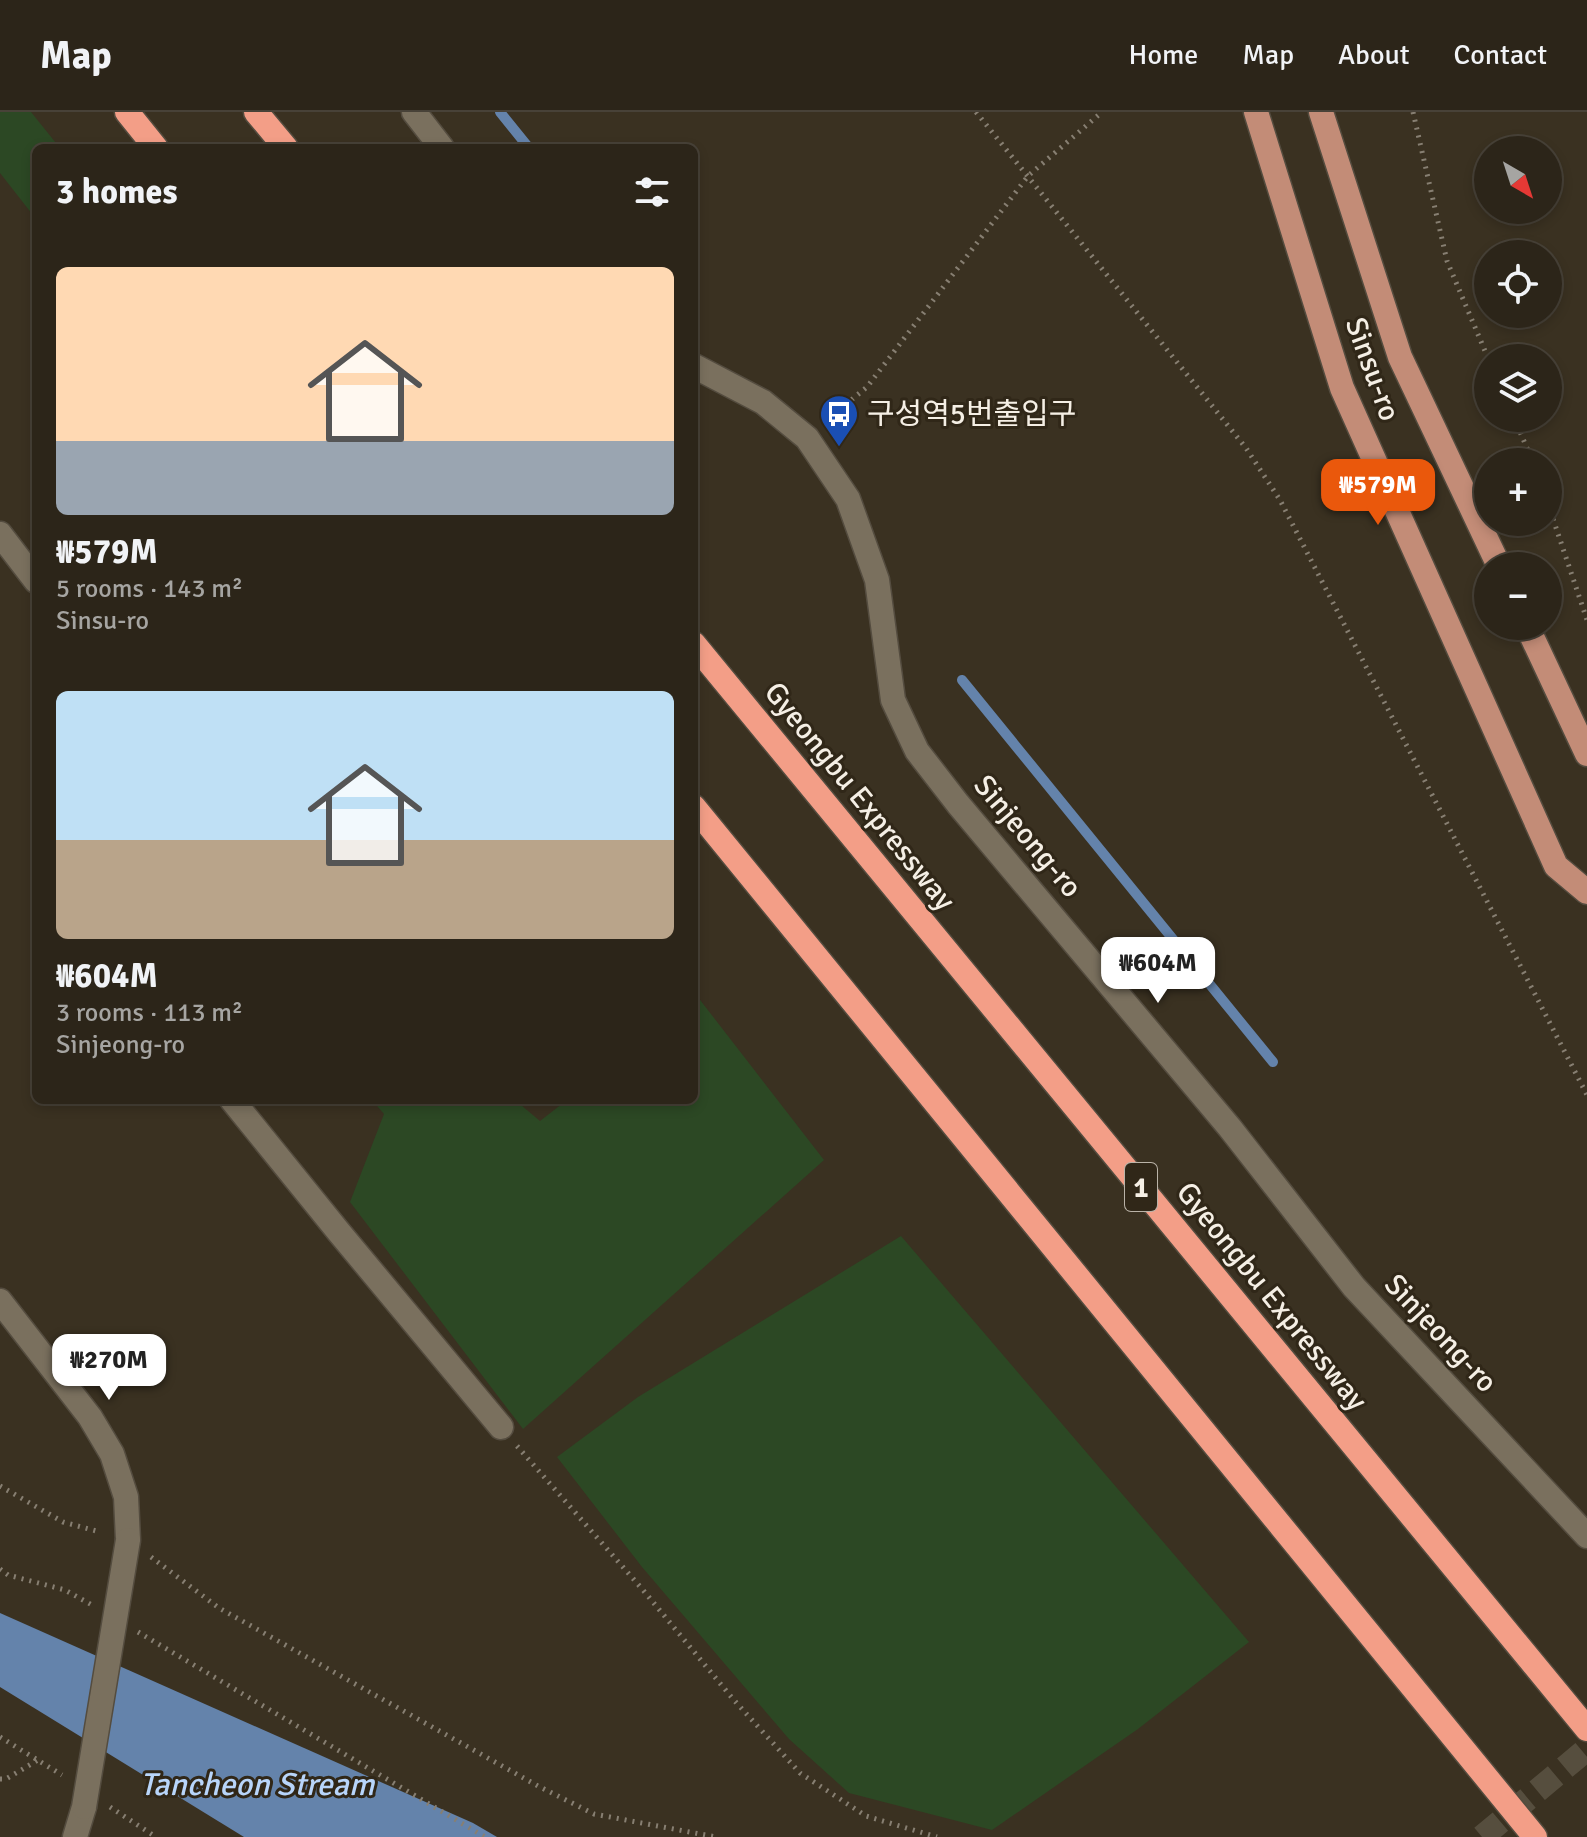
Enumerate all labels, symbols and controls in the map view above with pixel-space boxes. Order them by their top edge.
text: Map [40,32,112,79]
text: Home [1129,38,1198,72]
text: Map [1242,38,1294,72]
text: About [1338,38,1410,72]
text: Contact [1454,38,1547,72]
north arrow [1474,136,1562,224]
map controls [1474,136,1562,640]
icon: filters [630,170,674,214]
text: 3 homes [56,171,177,213]
button: locate [1474,240,1562,328]
street label: Sinsu-ro [1337,312,1408,426]
icon: home [293,319,437,463]
button: layers [1474,344,1562,432]
bus stop icon: 구성역5번출입구 [818,393,860,448]
place label: 구성역5번출입구 [867,396,1076,433]
button: + [1474,448,1562,536]
pin: ₩579M [1322,459,1434,527]
text: ₩579M [1339,469,1417,501]
text: ₩579M [56,531,158,573]
button: − [1474,552,1562,640]
text: 5 rooms · 143 m² [56,573,243,605]
text: Sinsu-ro [56,605,149,637]
street label: Gyeongbu Expressway [756,675,963,918]
icon: home [293,743,437,887]
street label: Sinjeong-ro [966,767,1090,905]
pin: ₩604M [1102,937,1214,1005]
text: ₩604M [1119,947,1197,979]
text: ₩604M [56,955,158,997]
text: 3 rooms · 113 m² [56,997,243,1029]
text: Sinjeong-ro [56,1029,185,1061]
road number: 1 [1125,1163,1157,1211]
street label: Gyeongbu Expressway [1168,1175,1375,1418]
street label: Sinjeong-ro [1376,1266,1505,1400]
pin: ₩270M [53,1334,165,1402]
text: ₩270M [70,1344,148,1376]
water label: Tancheon Stream [140,1765,376,1804]

